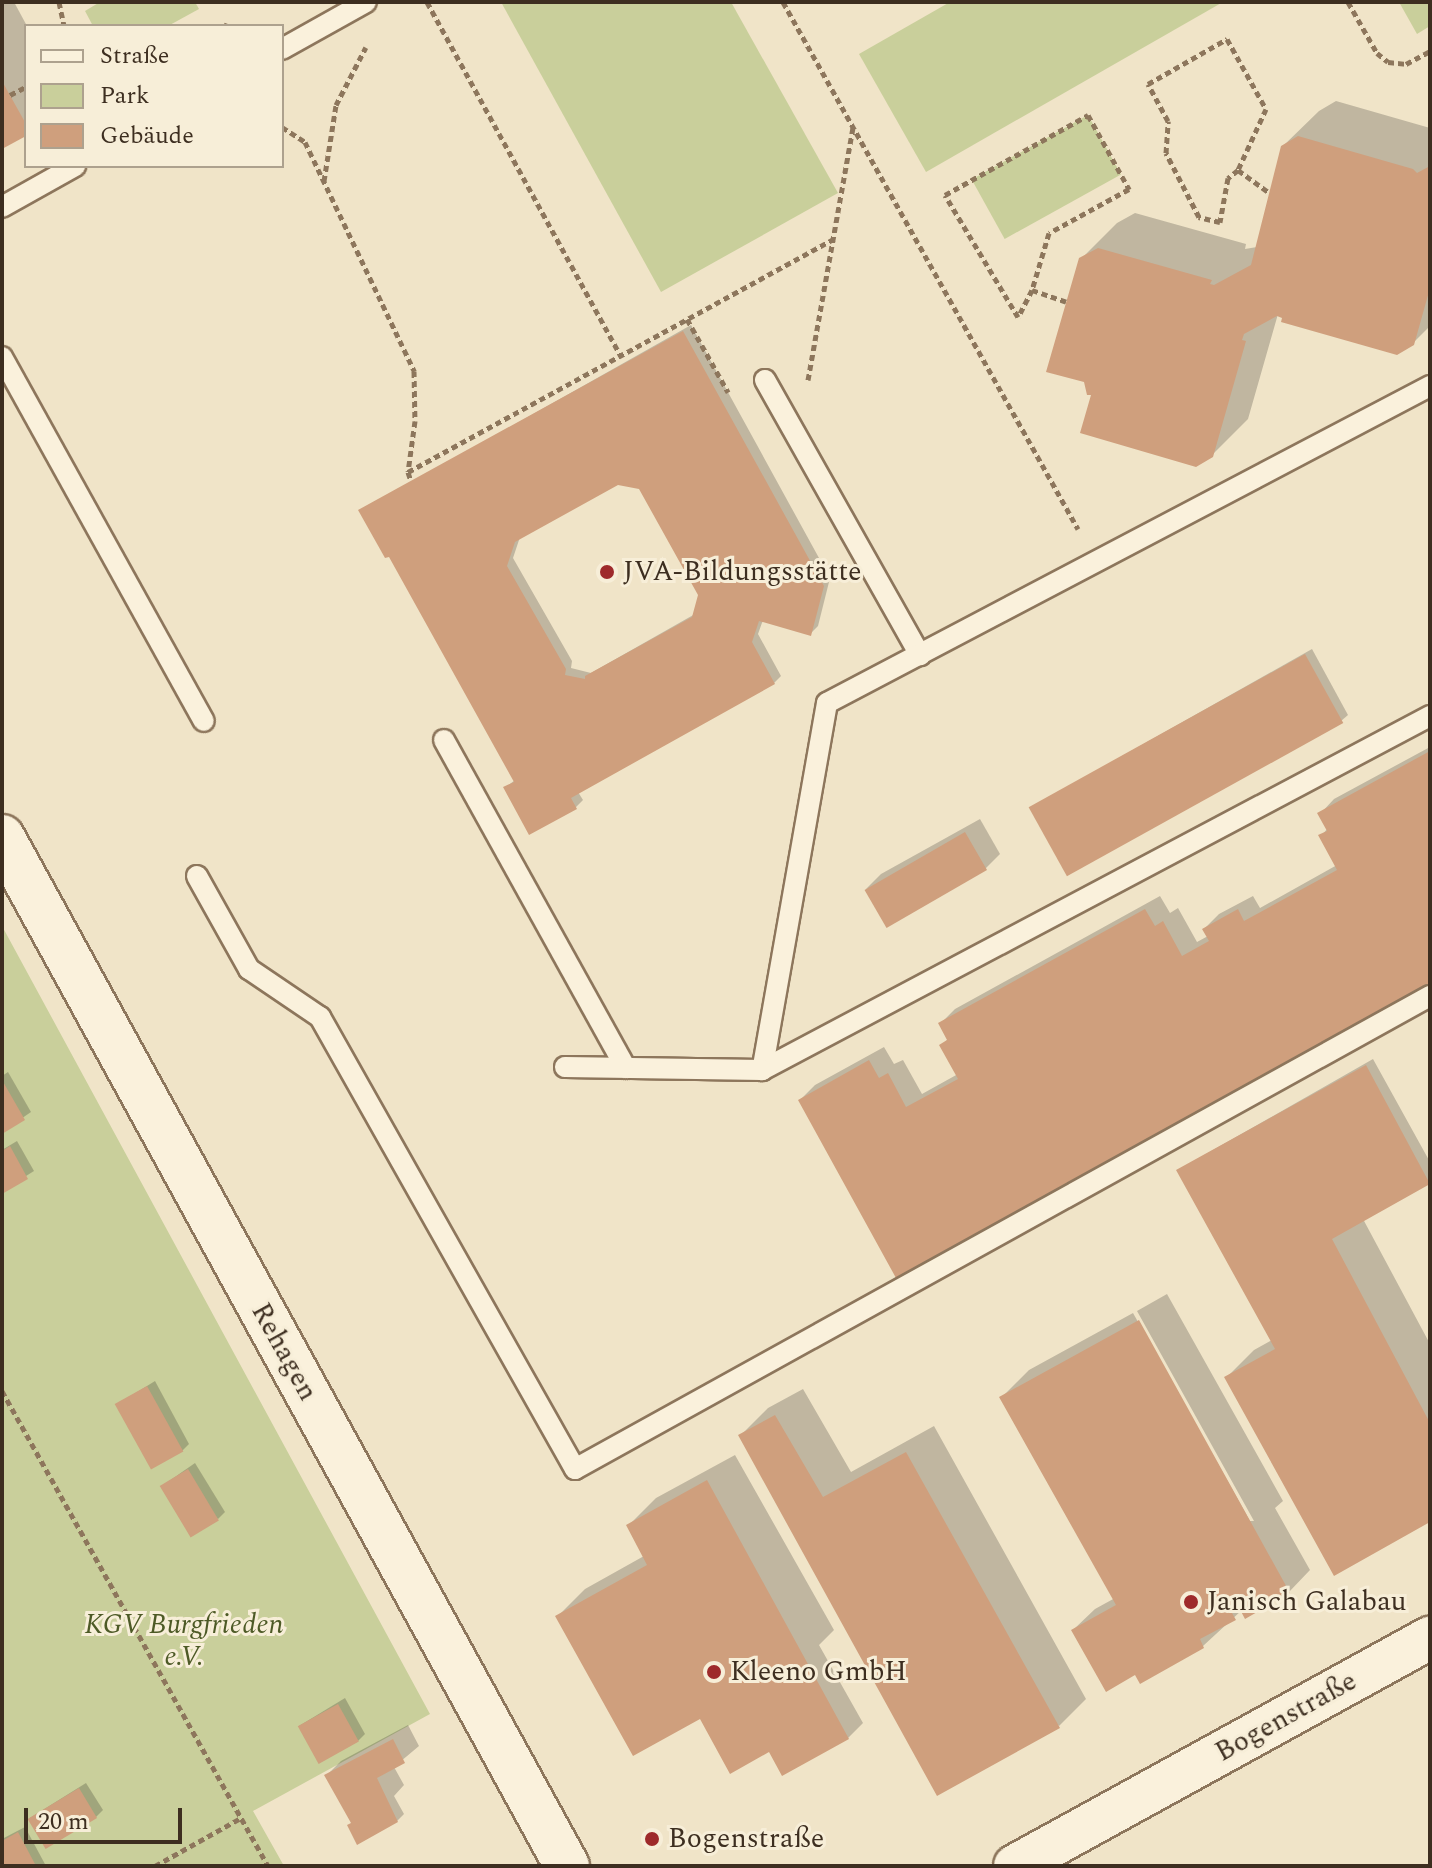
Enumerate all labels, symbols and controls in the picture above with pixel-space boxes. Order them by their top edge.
legend [24,24,284,168]
text: Straße [100,38,169,74]
text: Park [100,78,150,114]
text: Gebäude [100,118,194,154]
place label: JVA-Bildungsstätte [623,555,862,589]
marker: JVA-Bildungsstätte [598,563,616,581]
street label: Rehagen [243,1297,325,1407]
place label: Janisch Galabau [1207,1585,1407,1619]
marker: Janisch Galabau [1182,1593,1200,1611]
park label: KGV Burgfrieden e.V. [84,1608,284,1674]
place label: Kleeno GmbH [730,1655,907,1689]
marker: Kleeno GmbH [705,1663,723,1681]
street label: Bogenstraße [1210,1664,1362,1770]
scale bar [28,1792,186,1842]
text: 20 m [38,1804,89,1840]
place label: Bogenstraße [668,1822,824,1856]
marker: Bogenstraße [643,1830,661,1848]

